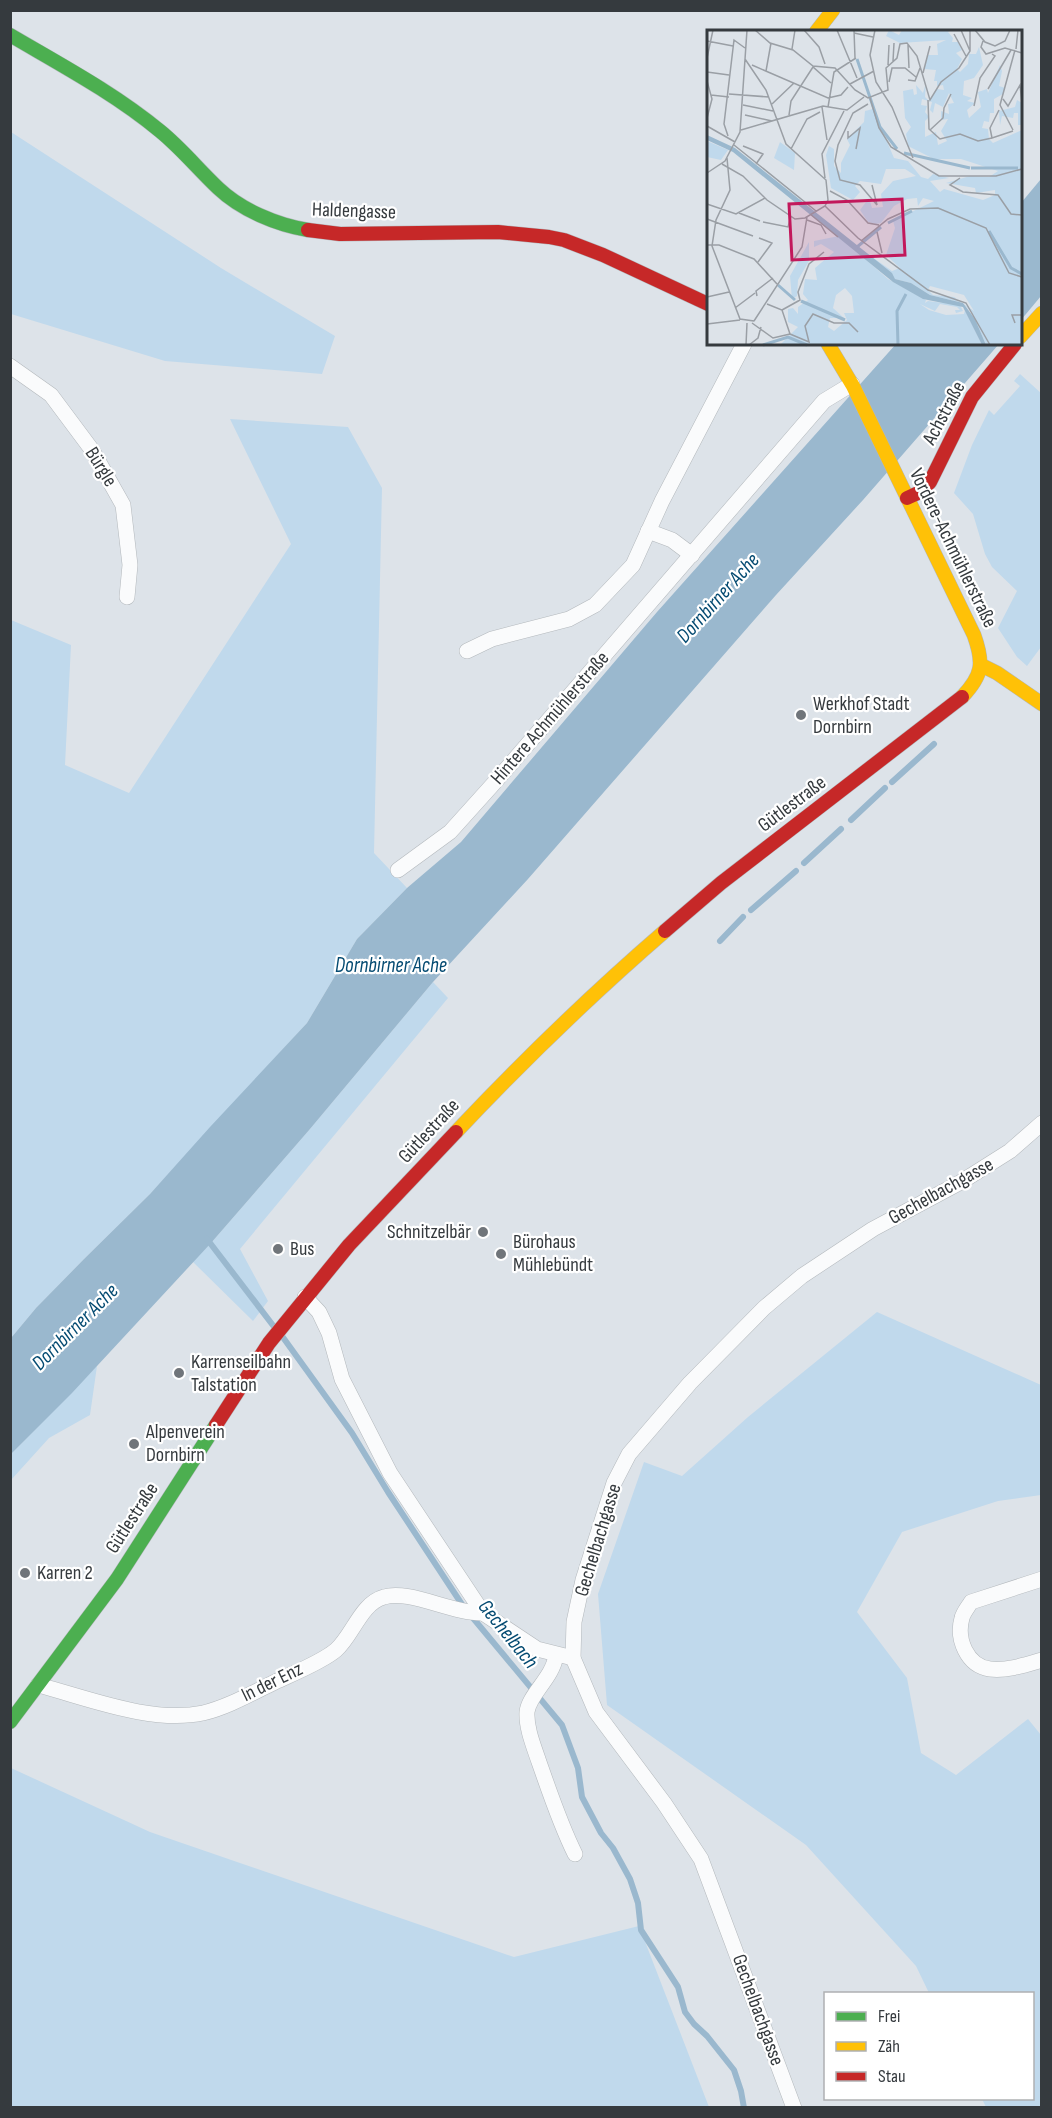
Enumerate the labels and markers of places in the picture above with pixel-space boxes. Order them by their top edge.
place label: Werkhof Stadt Dornbirn [813,692,910,739]
marker: Werkhof Stadt Dornbirn [794,708,808,722]
place label: Schnitzelbär [387,1220,471,1244]
marker: Schnitzelbär [476,1225,490,1239]
place label: Bürohaus Mühlebündt [513,1230,593,1277]
place label: Bus [290,1237,314,1261]
marker: Bus [271,1242,285,1256]
marker: Bürohaus Mühlebündt [494,1247,508,1261]
place label: Karrenseilbahn Talstation [191,1350,291,1397]
marker: Karrenseilbahn Talstation [172,1366,186,1380]
place label: Alpenverein Dornbirn [145,1420,225,1467]
marker: Alpenverein Dornbirn [127,1437,141,1451]
place label: Karren 2 [37,1561,93,1585]
marker: Karren 2 [18,1566,32,1580]

